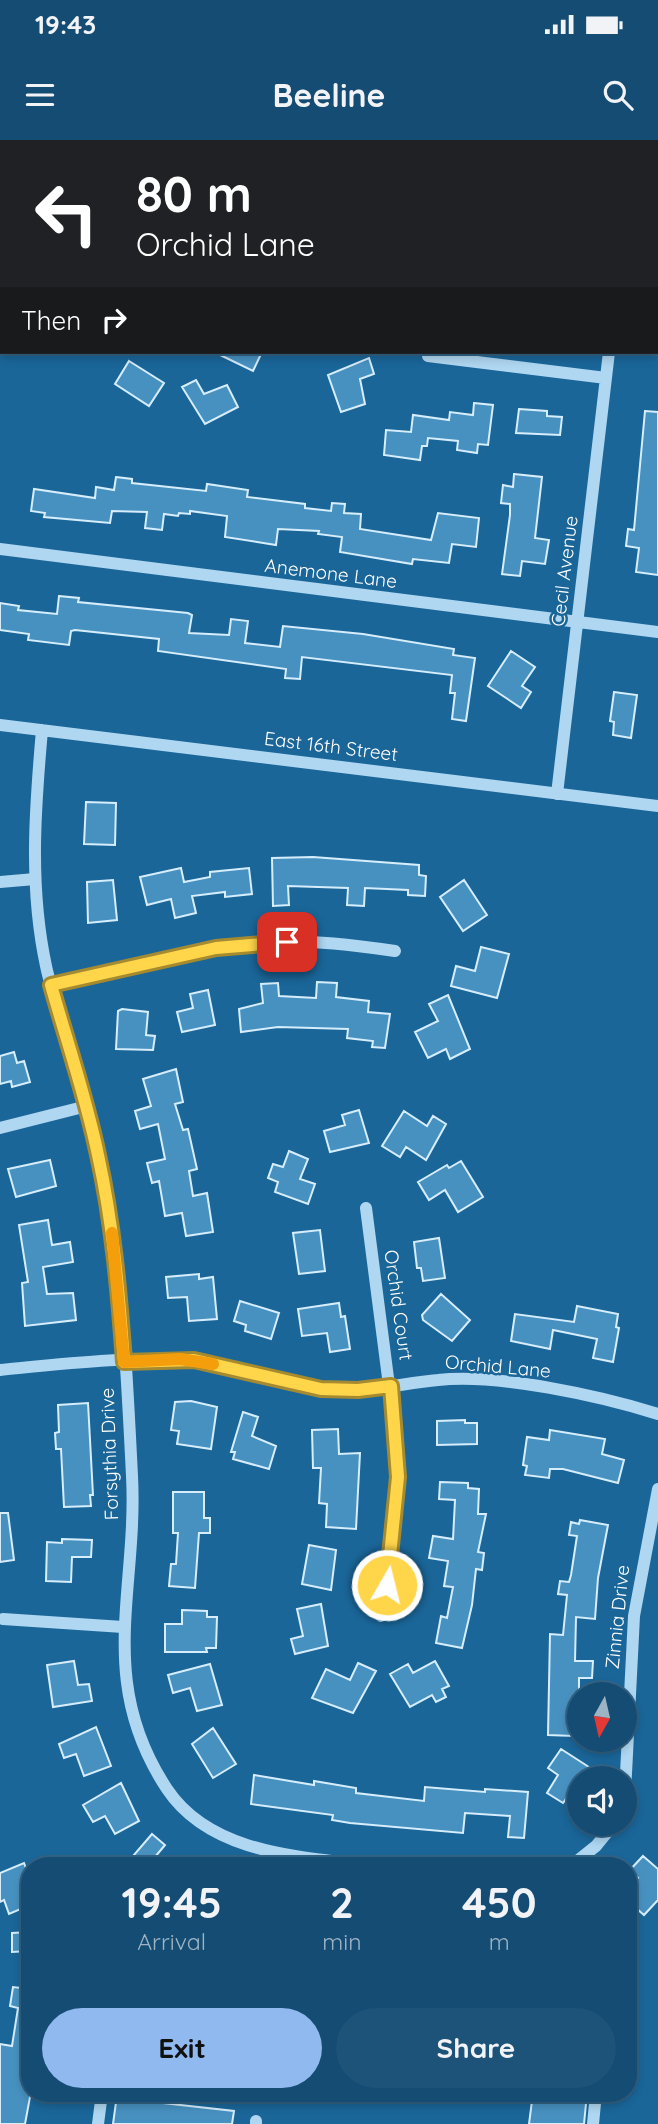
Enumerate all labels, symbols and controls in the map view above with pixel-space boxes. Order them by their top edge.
text: 19:43 [35,8,96,41]
text: Beeline [273,75,385,115]
icon: menu [21,76,59,114]
icon: search [599,76,637,114]
text: 80 m [136,163,252,224]
icon: left [21,168,112,259]
text: Orchid Lane [136,224,315,264]
icon: right [95,301,133,339]
text: Then [21,304,81,337]
street label: Cecil Avenue [545,514,583,628]
street label: Anemone Lane [264,553,398,593]
street label: East 16th Street [263,726,399,766]
pin [257,912,317,972]
icon: arrive [268,923,306,961]
street label: Orchid Court [379,1248,419,1362]
street label: Orchid Lane [444,1349,552,1383]
street label: Forsythia Drive [95,1387,123,1521]
position arrow [350,1548,424,1622]
street label: Zinnia Drive [600,1564,634,1670]
north arrow [567,1682,637,1752]
map controls [567,1682,637,1836]
button: sound [567,1766,637,1836]
text: 19:45 [121,1876,222,1929]
text: 2 [330,1876,354,1929]
text: 450 [462,1876,537,1929]
text: Arrival [137,1927,206,1956]
text: min [322,1927,362,1956]
text: m [489,1927,510,1956]
button: Exit [42,2008,322,2088]
button: Share [336,2008,616,2088]

